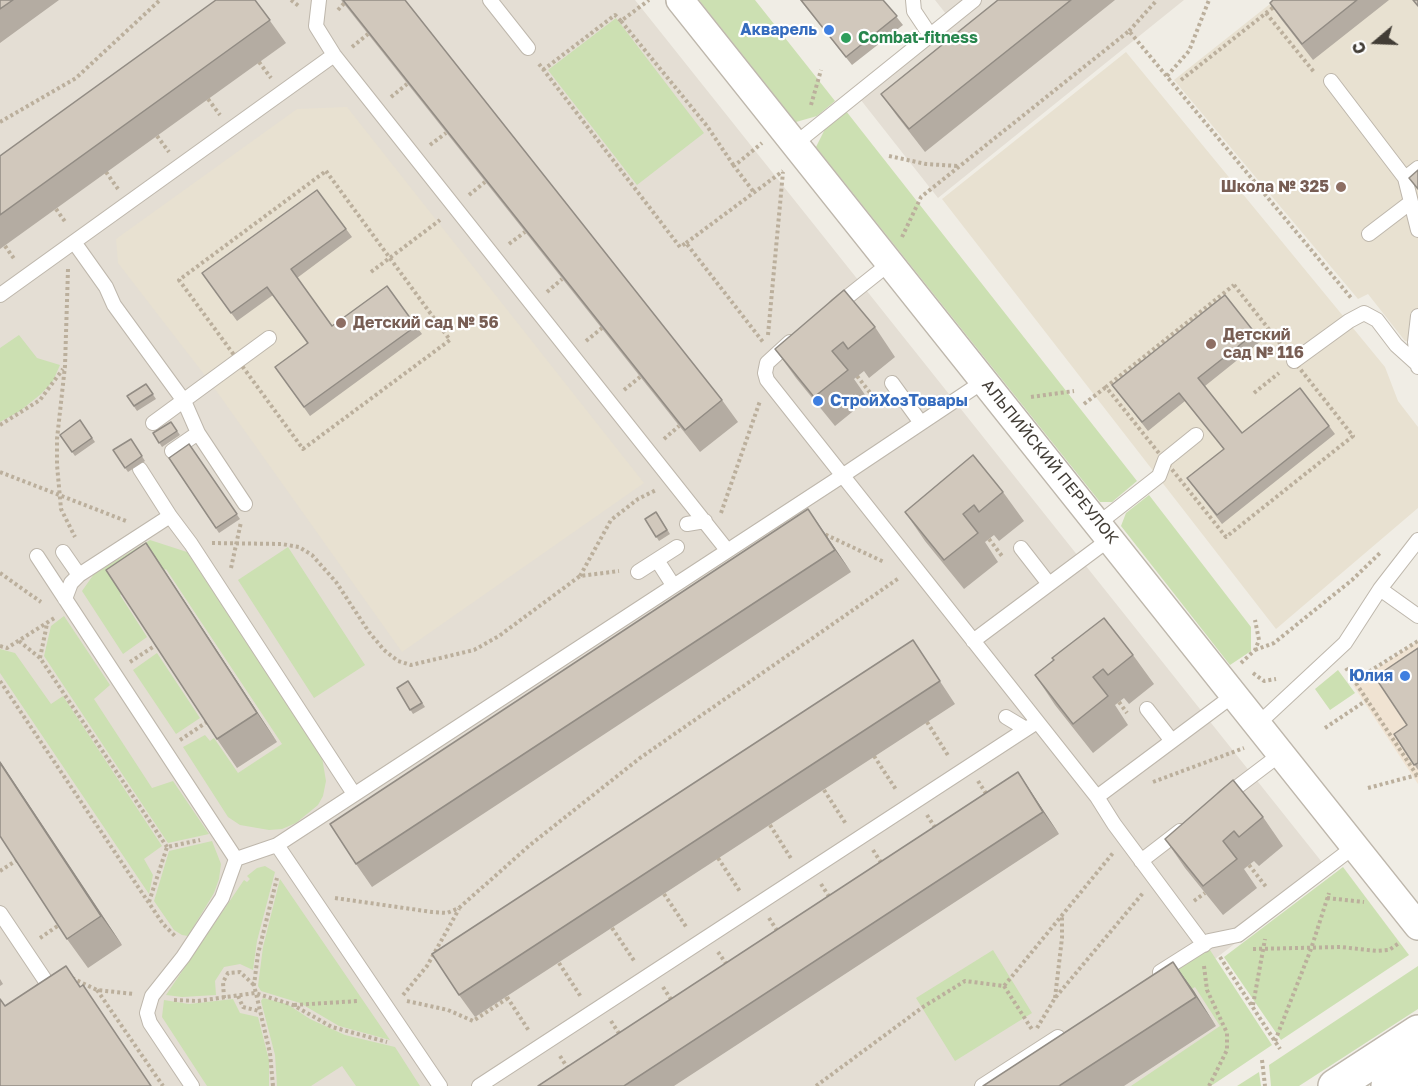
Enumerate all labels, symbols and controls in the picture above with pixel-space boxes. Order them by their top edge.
north arrow [1346,12,1406,72]
place label: Акварель [740,20,817,40]
marker: Акварель [822,23,836,37]
place label: Combat-fitness [858,28,978,48]
marker: Combat-fitness [839,31,853,45]
text: С [1348,39,1370,56]
place label: Школа № 325 [1221,177,1329,197]
marker: Школа № 325 [1334,180,1348,194]
place label: Детский сад № 56 [353,313,499,333]
marker: Детский сад № 56 [334,316,348,330]
place label: Детский сад № 116 [1223,325,1304,363]
marker: Детский сад № 116 [1204,337,1218,351]
street label: АЛЬПИЙСКИЙ ПЕРЕУЛОК [978,376,1122,548]
place label: СтройХозТовары [830,391,968,411]
marker: СтройХозТовары [811,394,825,408]
place label: Юлия [1349,666,1393,686]
marker: Юлия [1398,669,1412,683]

